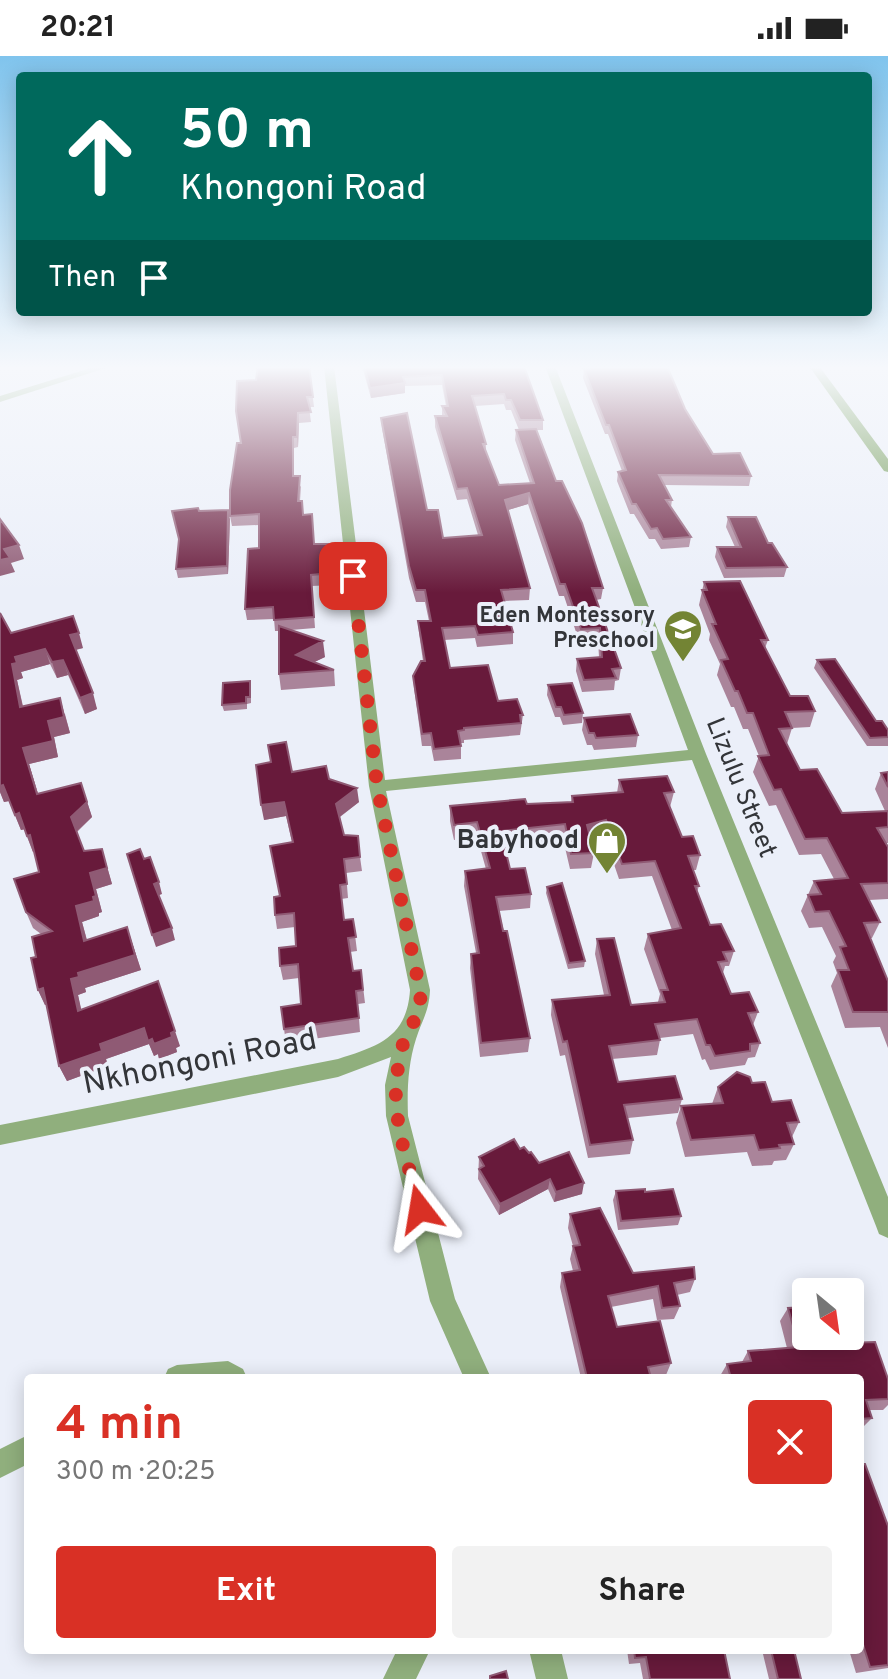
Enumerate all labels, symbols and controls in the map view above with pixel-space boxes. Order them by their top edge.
text: 20:21 [40,10,116,47]
text: 50 m [180,98,314,168]
icon: ahead [48,104,152,208]
text: Khongoni Road [180,167,427,213]
icon: arrive [132,256,176,300]
text: Then [48,260,116,297]
pin [319,542,387,610]
icon: arrive [331,554,375,598]
place label: Eden Montessory Preschool [480,603,655,655]
school or university icon: Eden Montessory Preschool [662,608,704,663]
street label: Lizulu Street [697,713,783,863]
shop icon: Babyhood [586,820,628,875]
place label: Babyhood [457,825,579,858]
street label: Nkhongoni Road [80,1021,320,1105]
position arrow [378,1167,462,1251]
north arrow [792,1278,864,1350]
map controls [792,1278,864,1350]
text: 4 min [56,1396,183,1456]
button: close [748,1400,832,1484]
text: 300 m · 20:25 [56,1456,215,1489]
button: Exit [56,1546,436,1638]
button: Share [452,1546,832,1638]

